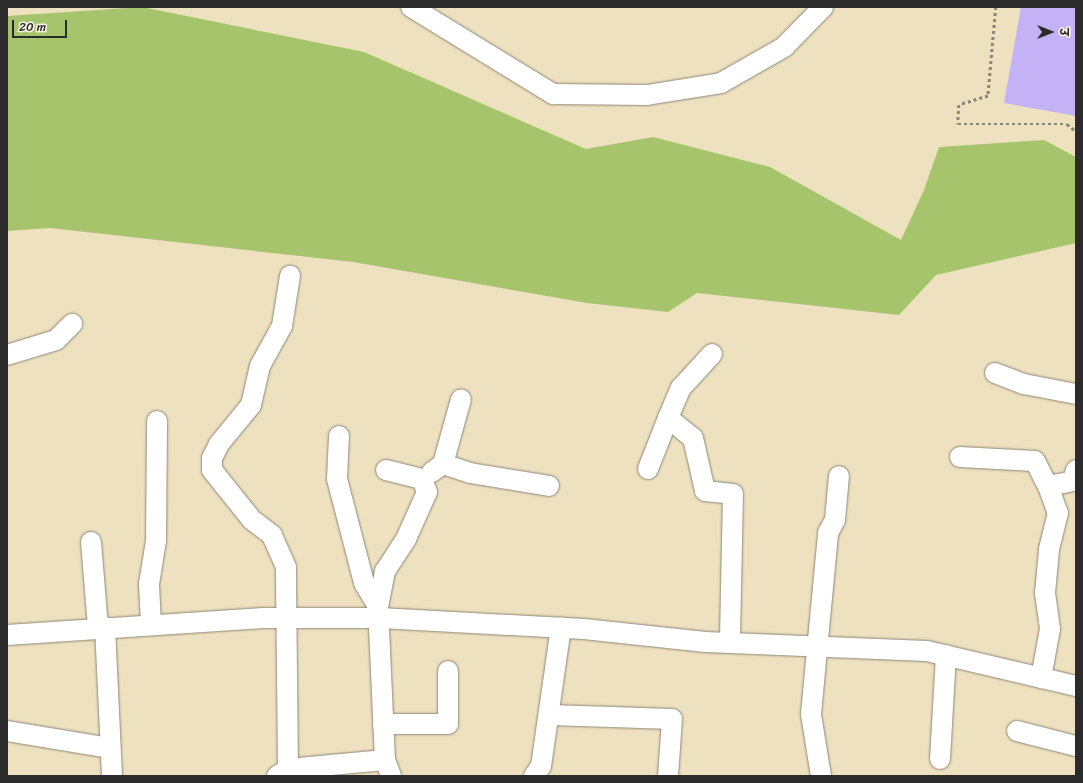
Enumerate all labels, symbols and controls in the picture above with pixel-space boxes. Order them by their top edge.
scale bar [14,12,69,38]
north arrow [1031,12,1071,52]
text: 20 m [19,16,46,38]
text: उ [1054,28,1073,36]

